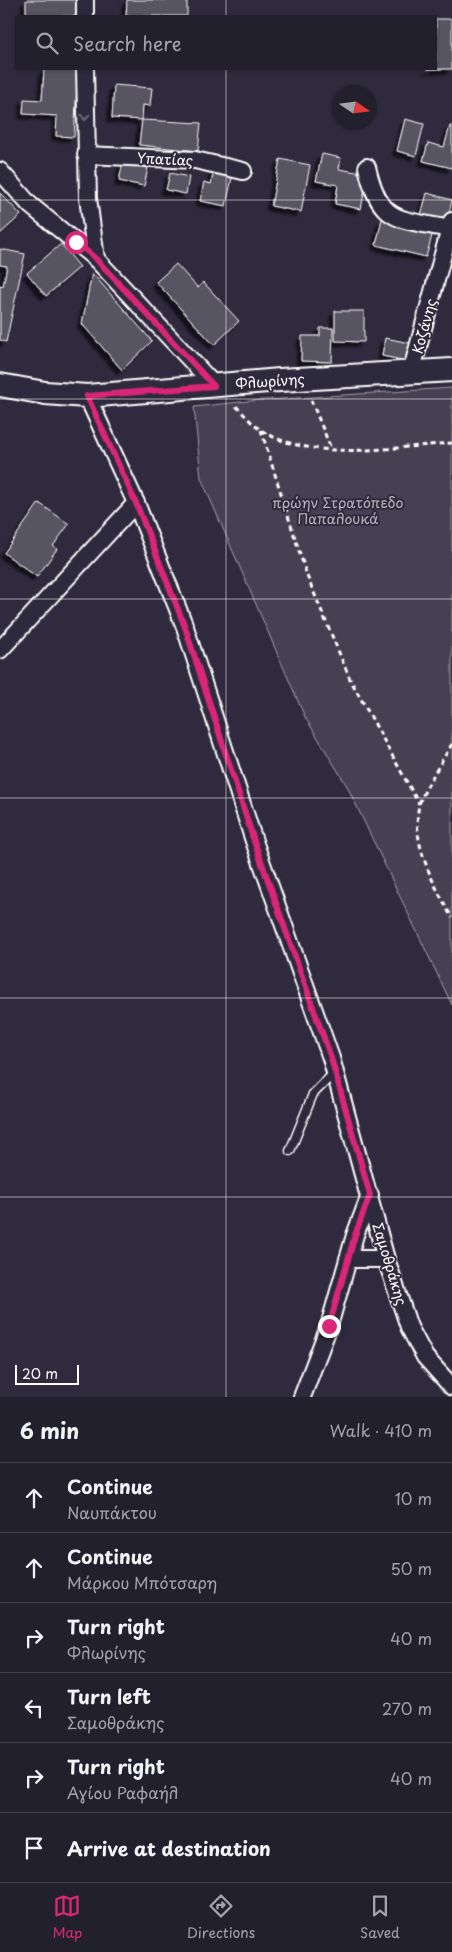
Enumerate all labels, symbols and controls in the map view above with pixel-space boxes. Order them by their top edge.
search box [15,15,437,70]
icon: search [33,29,61,57]
text: Search here [73,29,182,57]
north arrow [332,85,377,130]
one-way arrow [80,114,90,122]
street label: Υπατίας [137,147,193,171]
route start [65,231,88,254]
street label: Κοζάνης [407,296,441,356]
street label: Φλωρίνης [235,368,305,394]
park label: πρώην Στρατόπεδο Παπαλουκά [273,492,404,529]
street label: Σαμοθράκης [367,1220,413,1308]
route end [318,1315,341,1338]
scale bar [15,1362,79,1385]
text: 20 m [22,1363,58,1384]
text: 6 min [20,1414,79,1446]
text: Walk · 410 m [330,1418,432,1442]
text: Continue [67,1472,153,1500]
icon: ahead [20,1484,48,1512]
text: 10 m [395,1486,432,1510]
text: Ναυπάκτου [67,1500,157,1524]
text: Continue [67,1542,153,1570]
icon: ahead [20,1554,48,1582]
text: 50 m [391,1556,432,1580]
text: Μάρκου Μπότσαρη [67,1570,217,1594]
text: Turn right [67,1612,165,1640]
icon: right [20,1624,48,1652]
text: 40 m [390,1626,432,1650]
text: Φλωρίνης [67,1640,146,1664]
text: Turn left [67,1682,151,1710]
icon: left [20,1694,48,1722]
text: 270 m [382,1696,432,1720]
text: Σαμοθράκης [67,1710,165,1734]
text: Turn right [67,1752,165,1780]
icon: right [20,1764,48,1792]
text: 40 m [390,1766,432,1790]
text: Αγίου Ραφαήλ [67,1780,178,1804]
icon: arrive [20,1834,48,1862]
text: Arrive at destination [67,1834,271,1862]
tab: Map [52,1892,82,1943]
tab: Directions [187,1892,255,1943]
tab: Saved [360,1892,400,1943]

